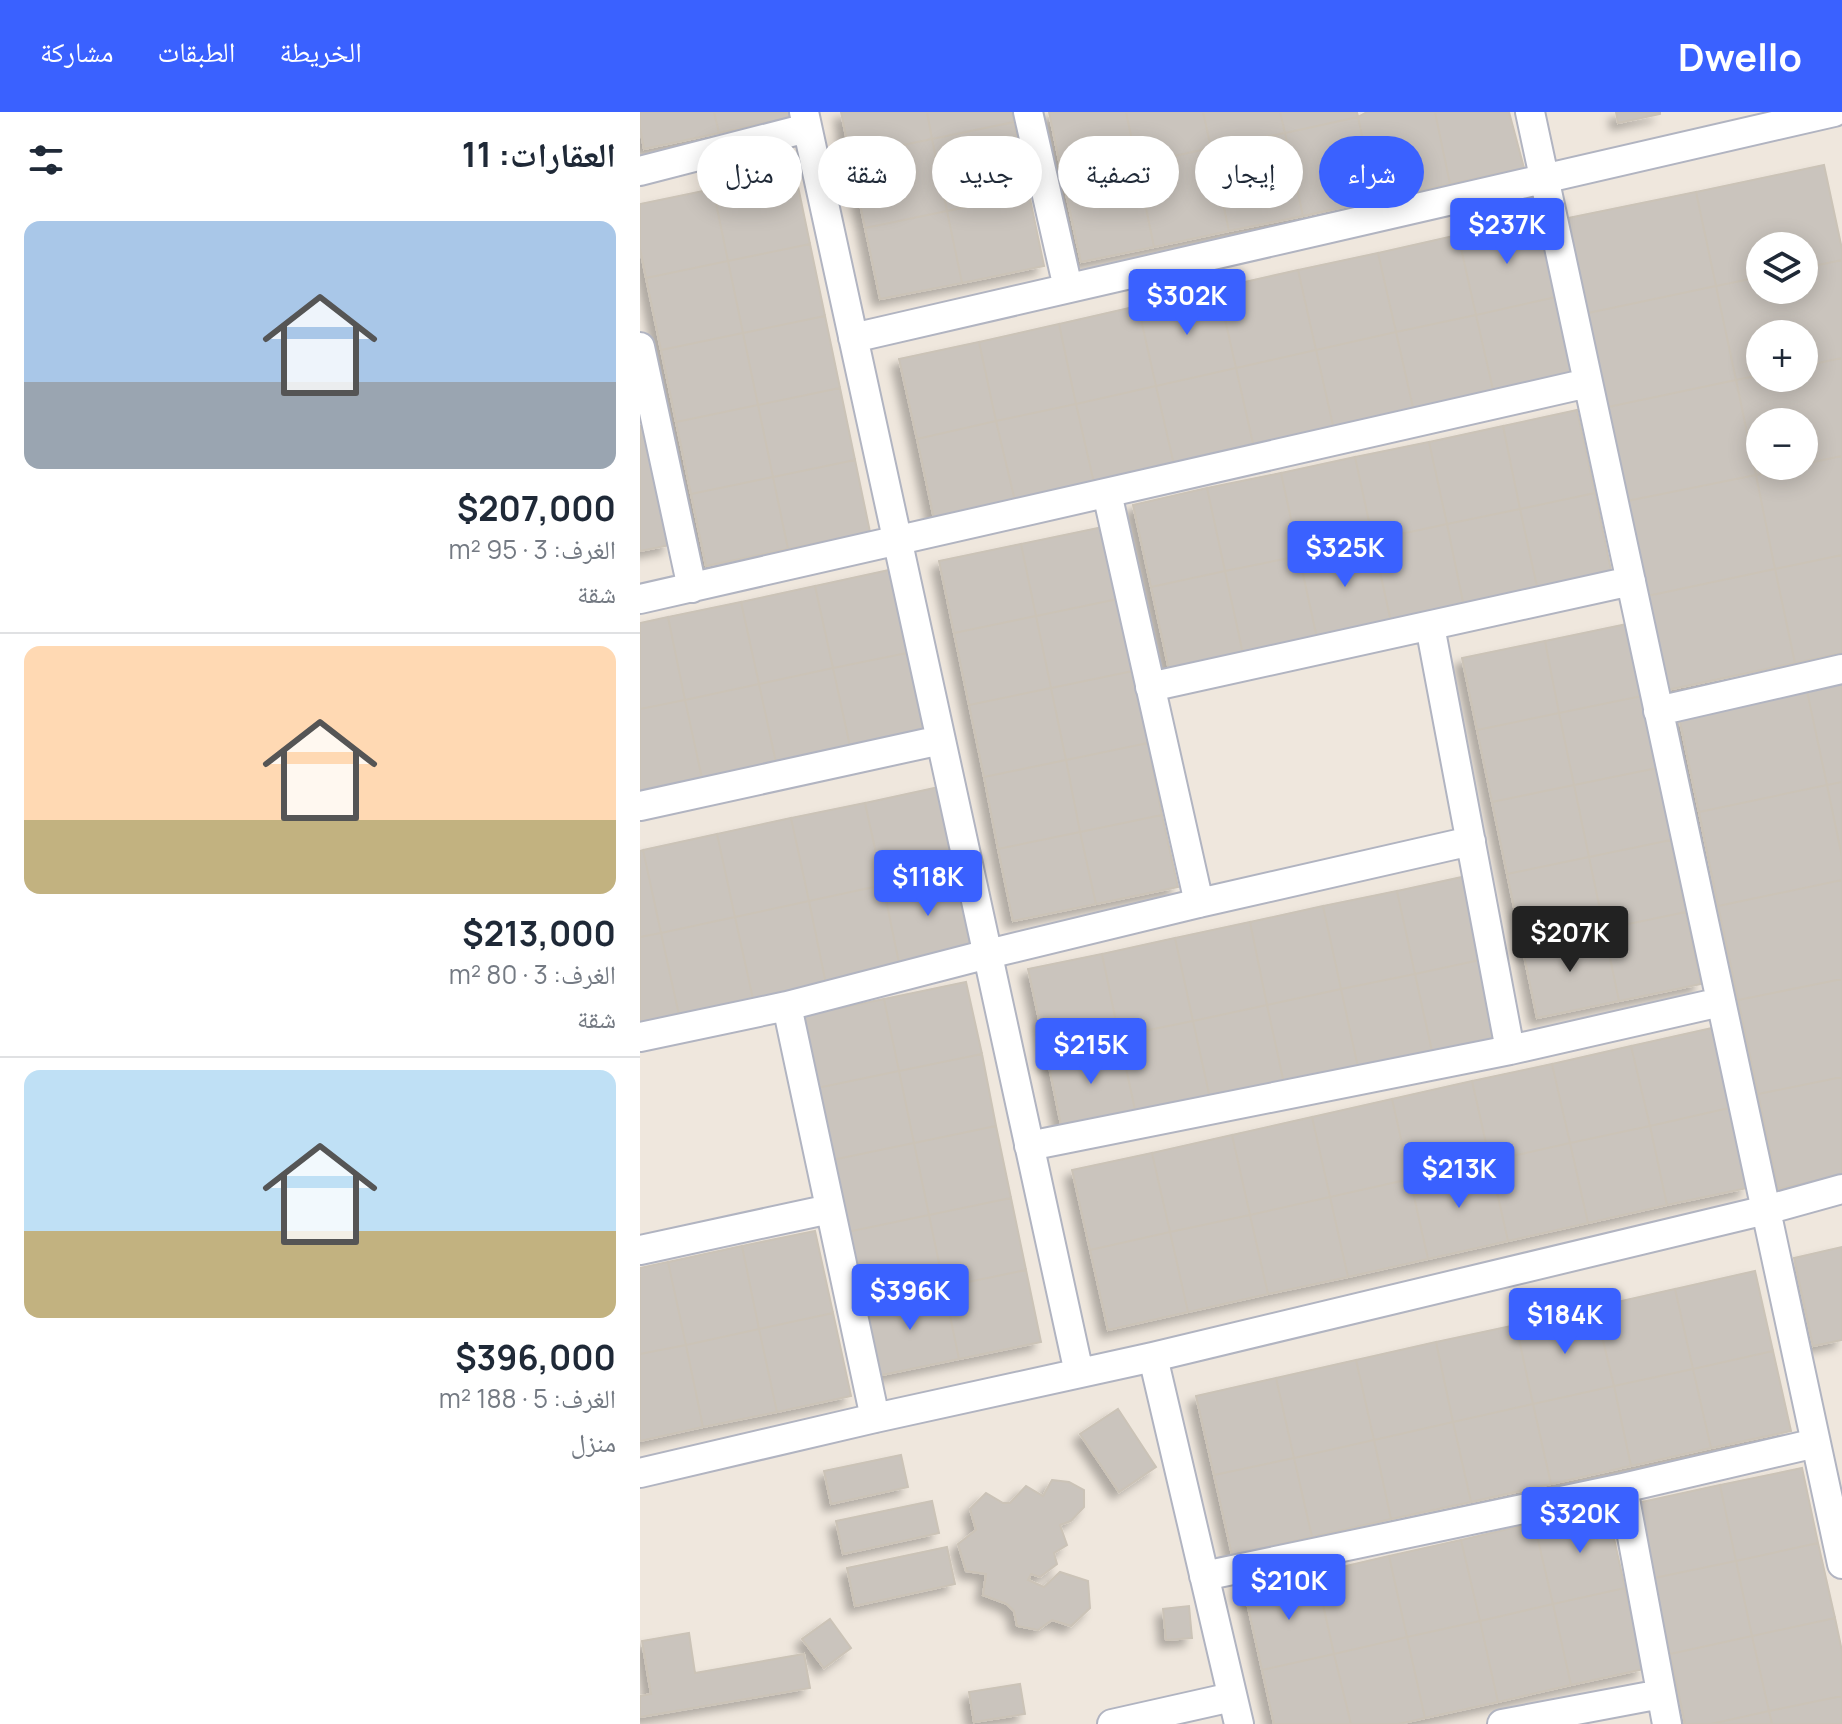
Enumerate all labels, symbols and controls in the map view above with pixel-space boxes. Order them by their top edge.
text: Dwello [1678,30,1802,82]
text: مشاركة [40,32,114,70]
text: الطبقات [158,32,235,70]
text: الخريطة [279,32,362,70]
text: العقارات: 11 [462,131,616,177]
chip: منزل [697,136,802,208]
chip: شقة [818,136,916,208]
chip: جديد [932,136,1042,208]
chip: تصفية [1058,136,1179,208]
chip: إيجار [1195,136,1303,208]
chip: شراء [1319,136,1424,208]
icon: filters [24,138,68,182]
pin: $237K [1451,198,1563,266]
text: $237K [1468,206,1546,242]
map controls [1746,232,1818,480]
button: layers [1746,232,1818,304]
pin: $302K [1131,269,1243,337]
icon: home [248,273,392,417]
text: $302K [1147,277,1227,313]
button: + [1746,320,1818,392]
button: − [1746,408,1818,480]
text: $207,000 [457,485,616,531]
pin: $325K [1289,521,1401,589]
text: $325K [1306,529,1385,565]
text: الغرف: 3 · 95 m² [449,531,616,567]
text: شقة [577,575,616,611]
icon: home [248,698,392,842]
pin: $118K [872,850,984,918]
text: $118K [892,858,964,894]
pin: $207K [1514,906,1626,974]
text: $213,000 [462,910,616,956]
text: $207K [1530,914,1610,950]
text: الغرف: 3 · 80 m² [449,956,616,992]
text: شقة [577,1000,616,1036]
pin: $215K [1035,1018,1147,1086]
text: $215K [1053,1026,1129,1062]
icon: home [248,1122,392,1266]
pin: $213K [1403,1142,1515,1210]
text: $213K [1421,1150,1497,1186]
pin: $396K [854,1264,966,1332]
text: $396K [870,1272,950,1308]
pin: $184K [1509,1288,1621,1356]
text: $184K [1527,1296,1603,1332]
text: $396,000 [455,1334,616,1380]
text: الغرف: 5 · 188 m² [439,1380,616,1416]
text: منزل [571,1424,616,1460]
pin: $320K [1524,1487,1636,1555]
text: $320K [1540,1495,1620,1531]
pin: $210K [1233,1554,1345,1622]
text: $210K [1250,1562,1328,1598]

